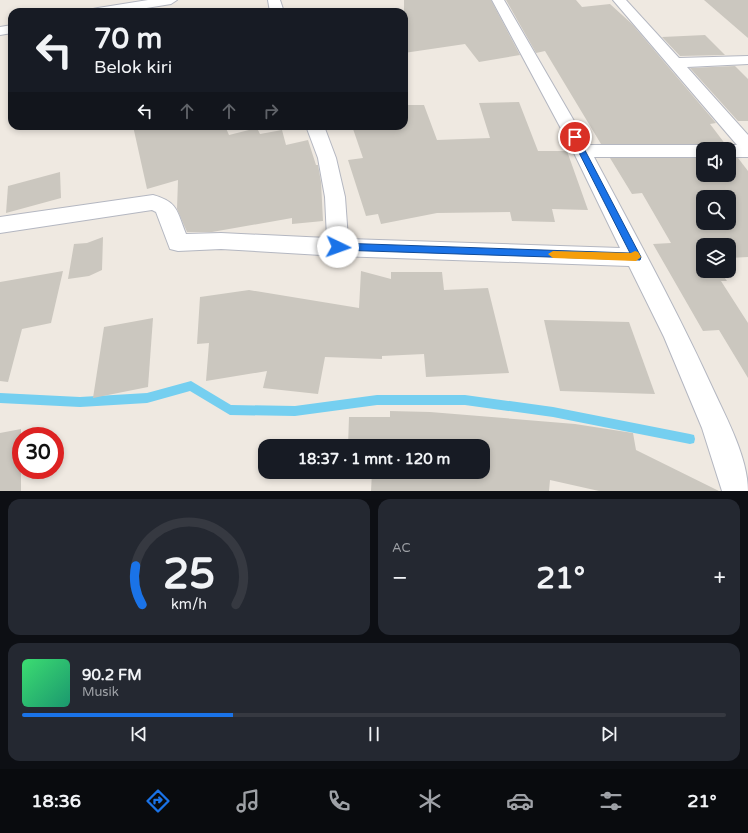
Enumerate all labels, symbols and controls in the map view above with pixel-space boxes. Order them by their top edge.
text: 70 m [94,22,162,56]
icon: left [28,24,80,76]
text: Belok kiri [94,56,172,78]
icon: left [134,100,156,122]
icon: ahead [176,100,198,122]
icon: ahead [218,100,240,122]
icon: right [260,100,282,122]
pin [558,120,592,154]
icon: arrive [564,126,586,148]
map controls [696,142,736,278]
button: sound [696,142,736,182]
button: search [696,190,736,230]
position arrow [317,226,359,268]
button: layers [696,238,736,278]
speed limit sign: 30 [12,427,64,479]
text: 18:37 · 1 mnt · 120 m [298,450,450,468]
text: AC [392,540,411,556]
text: 25 [163,550,215,600]
text: 21° [536,560,585,597]
text: − [392,565,408,591]
text: + [714,565,726,591]
text: km/h [171,596,207,613]
text: 90.2 FM [82,666,142,684]
text: Musik [82,684,119,700]
icon: previous [128,723,150,745]
icon: pause [363,723,385,745]
icon: next [598,723,620,745]
icon: directions [144,787,172,815]
icon: music [234,787,262,815]
icon: phone [325,787,353,815]
icon: climate [416,787,444,815]
icon: car [506,787,534,815]
icon: filters [597,787,625,815]
text: 18:36 [31,790,81,812]
text: 21° [687,790,717,812]

